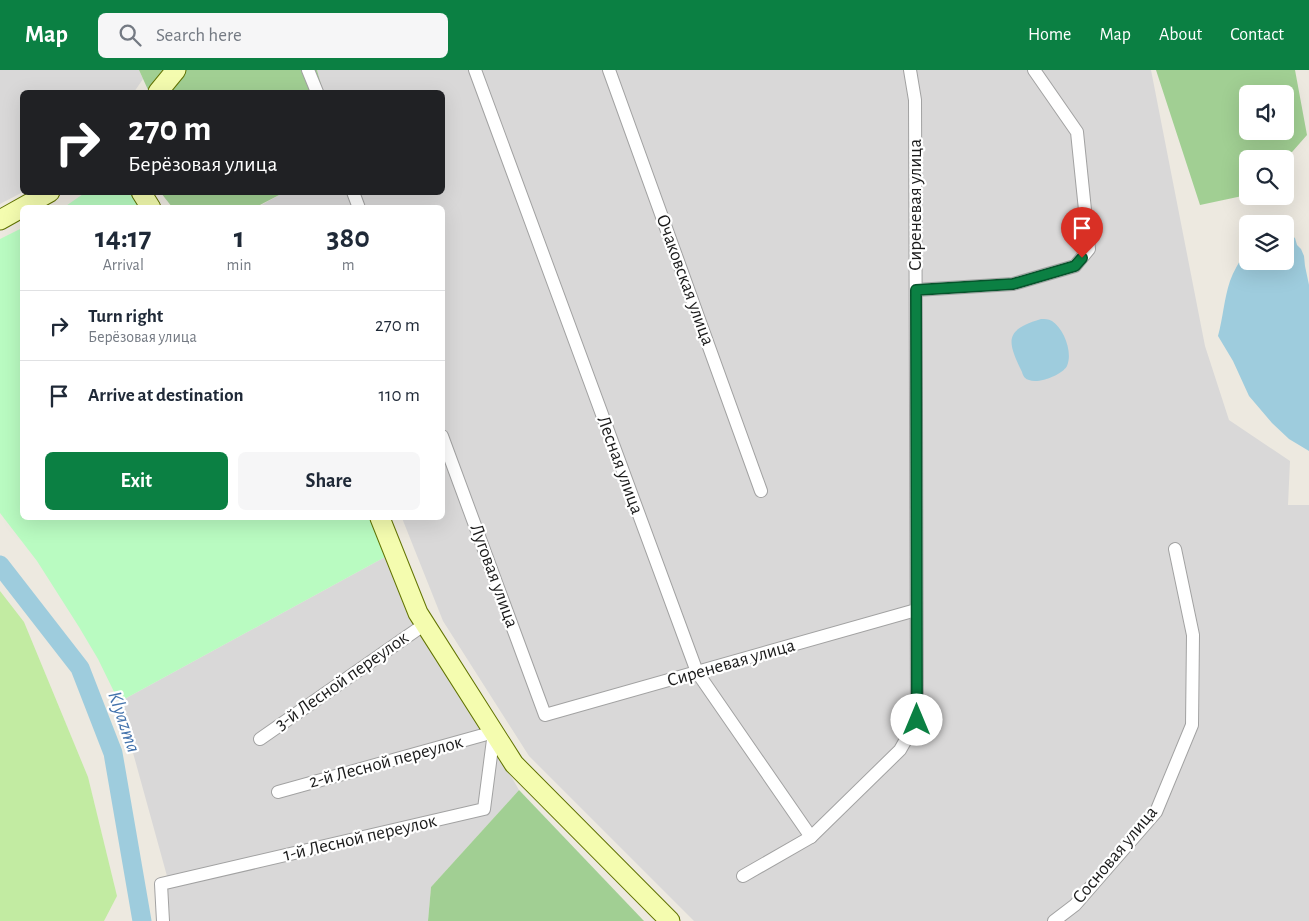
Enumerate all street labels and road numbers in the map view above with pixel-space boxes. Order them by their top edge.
street label: Сиреневая улица [906,139,925,271]
street label: Очаковская улица [652,212,718,348]
street label: Лесная улица [593,413,647,517]
street label: Луговая улица [467,522,522,631]
street label: 3-й Лесной переулок [272,628,412,734]
street label: Сиреневая улица [665,636,797,690]
street label: 2-й Лесной переулок [307,732,465,792]
street label: Сосновая улица [1069,802,1161,907]
street label: 1-й Лесной переулок [282,811,439,865]

